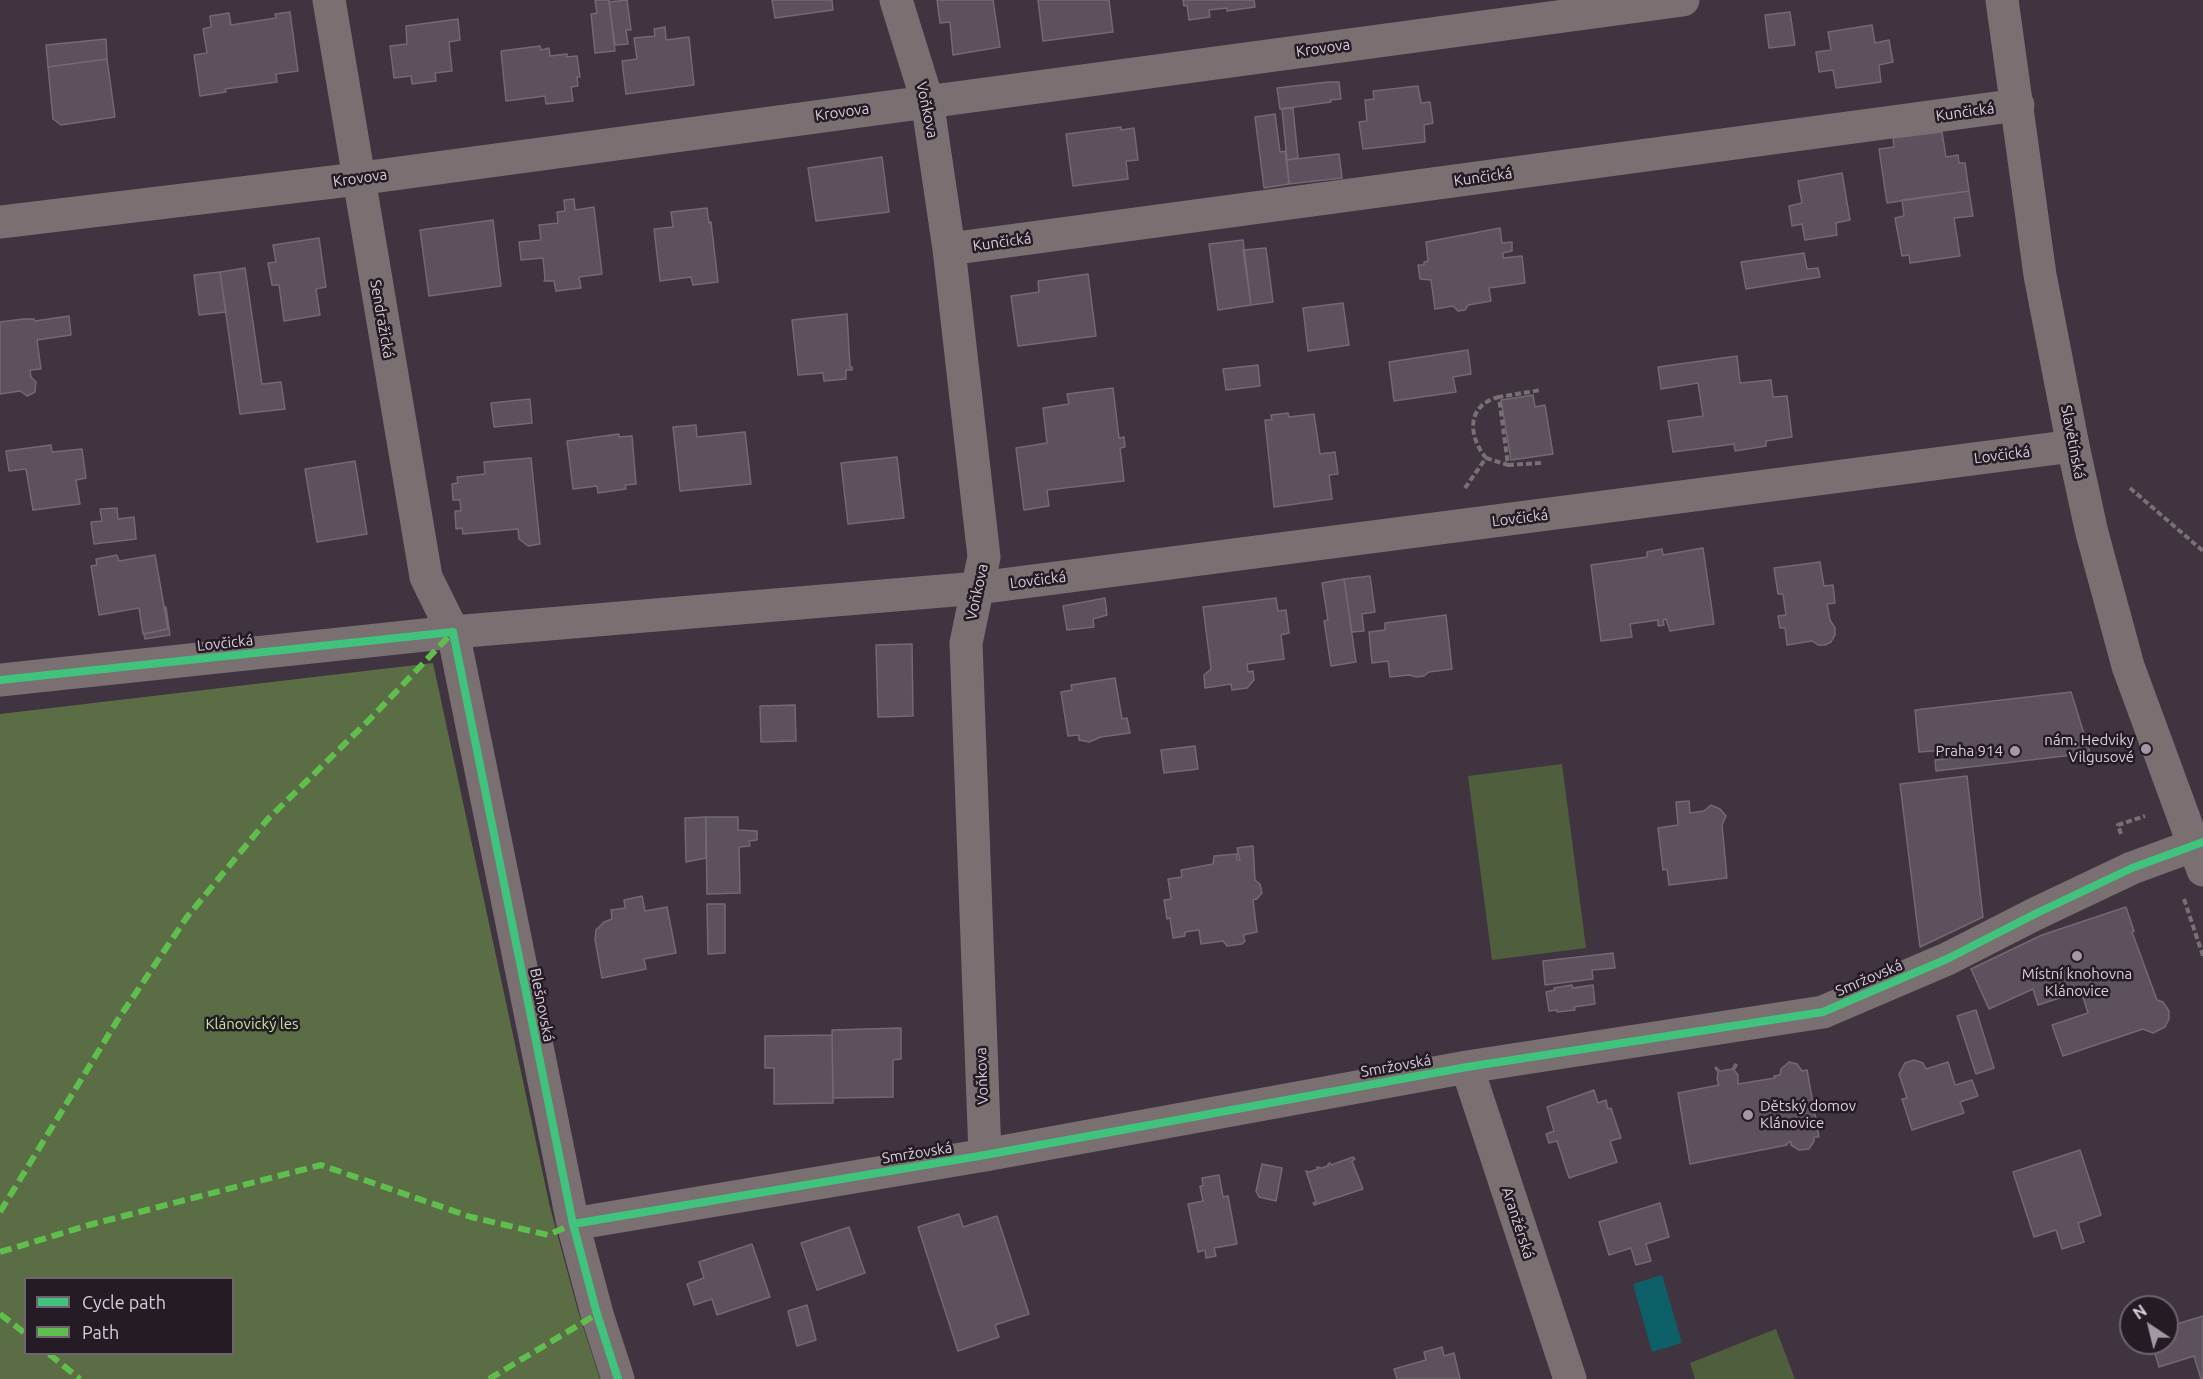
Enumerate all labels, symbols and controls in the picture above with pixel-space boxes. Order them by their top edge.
street label: Krovova [1295,35,1351,61]
street label: Voňkova [912,80,942,140]
street label: Krovova [814,99,870,125]
street label: Kunčická [1934,99,1996,125]
street label: Kunčická [1452,164,1514,190]
street label: Krovova [332,165,388,191]
street label: Kunčická [971,229,1033,255]
street label: Sendražická [366,278,398,360]
street label: Slavětínská [2057,403,2089,481]
street label: Lovčická [1973,443,2031,467]
street label: Lovčická [1491,506,1549,530]
street label: Voňkova [962,562,992,622]
street label: Lovčická [1009,568,1067,592]
street label: Lovčická [196,631,254,655]
place label: nám. Hedviky Vilgusové [2044,731,2134,766]
place label: Praha 914 [1936,742,2003,760]
marker: nám. Hedviky Vilgusové [2139,742,2153,756]
marker: Praha 914 [2008,744,2022,758]
marker: Místní knohovna Klánovice [2070,949,2084,963]
street label: Smržovská [1833,956,1905,1000]
place label: Místní knohovna Klánovice [2022,965,2132,1000]
street label: Blešnovská [526,967,558,1043]
park label: Klánovický les [205,1015,299,1033]
street label: Voňkova [972,1047,992,1105]
street label: Smržovská [1359,1051,1433,1081]
place label: Dětský domov Klánovice [1760,1097,1856,1132]
marker: Dětský domov Klánovice [1741,1108,1755,1122]
street label: Smržovská [880,1139,954,1167]
street label: Aranžérská [1498,1185,1538,1261]
legend [24,1277,234,1355]
text: Cycle path [82,1292,166,1312]
north arrow [2119,1295,2179,1355]
text: N [2130,1301,2150,1323]
text: Path [82,1322,119,1342]

